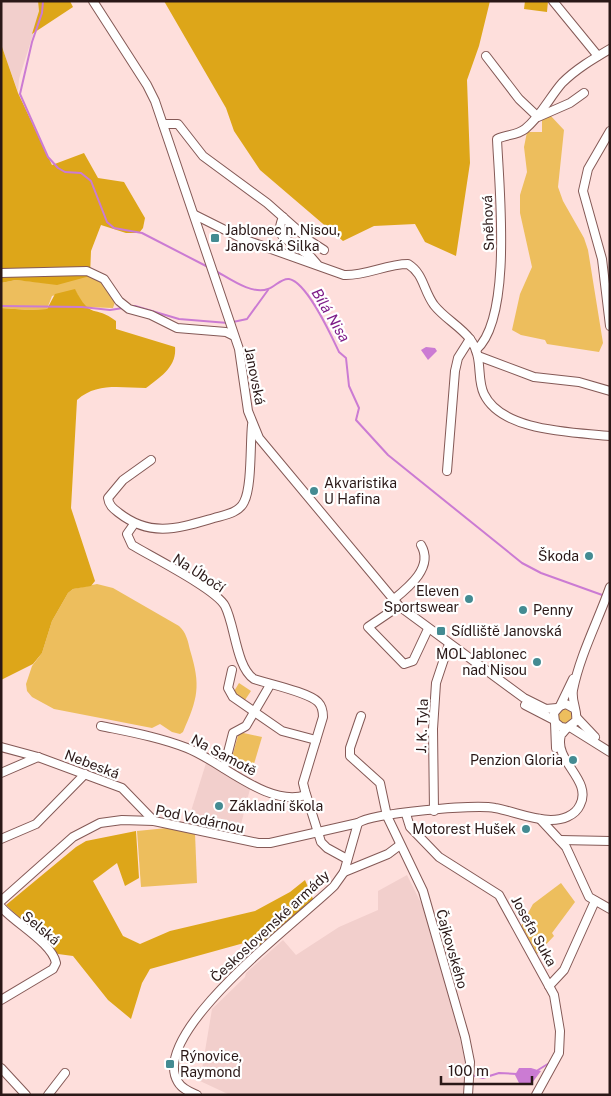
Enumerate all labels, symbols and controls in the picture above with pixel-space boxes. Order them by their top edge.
street label: Sněhová [479,195,497,251]
place label: Jablonec n. Nisou, Janovská Silka [225,222,340,254]
marker: Jablonec n. Nisou, Janovská Silka [209,232,221,244]
water label: Bílá Nisa [308,285,354,345]
street label: Janovská [242,346,268,406]
place label: Akvaristika U Hafina [324,475,397,507]
marker: Akvaristika U Hafina [308,485,320,497]
place label: Škoda [538,547,579,564]
street label: Na Úbočí [170,549,230,596]
marker: Škoda [583,550,595,562]
place label: Eleven Sportswear [384,583,459,615]
marker: Eleven Sportswear [463,593,475,605]
place label: Penny [533,602,574,618]
marker: Penny [517,604,529,616]
place label: Sídliště Janovská [451,623,562,639]
marker: Sídliště Janovská [435,625,447,637]
place label: MOL Jablonec nad Nisou [436,646,527,678]
marker: MOL Jablonec nad Nisou [531,656,543,668]
street label: J. K. Tyla [413,698,431,754]
street label: Na Samotě [189,731,259,779]
street label: Nebeská [62,746,122,782]
place label: Penzion Gloria [470,752,563,768]
marker: Penzion Gloria [567,754,579,766]
place label: Základní škola [229,798,323,814]
marker: Základní škola [213,800,225,812]
street label: Pod Vodárnou [154,802,246,836]
place label: Motorest Hušek [412,821,516,837]
marker: Motorest Hušek [520,823,532,835]
street label: Československé armády [207,866,333,985]
street label: Josefa Suka [508,893,560,969]
street label: Čajkovského [433,907,472,991]
street label: Selská [19,908,63,948]
place label: Rýnovice, Raymond [180,1048,242,1080]
scale bar [441,1054,532,1086]
marker: Rýnovice, Raymond [164,1058,176,1070]
text: 100 m [448,1062,489,1079]

